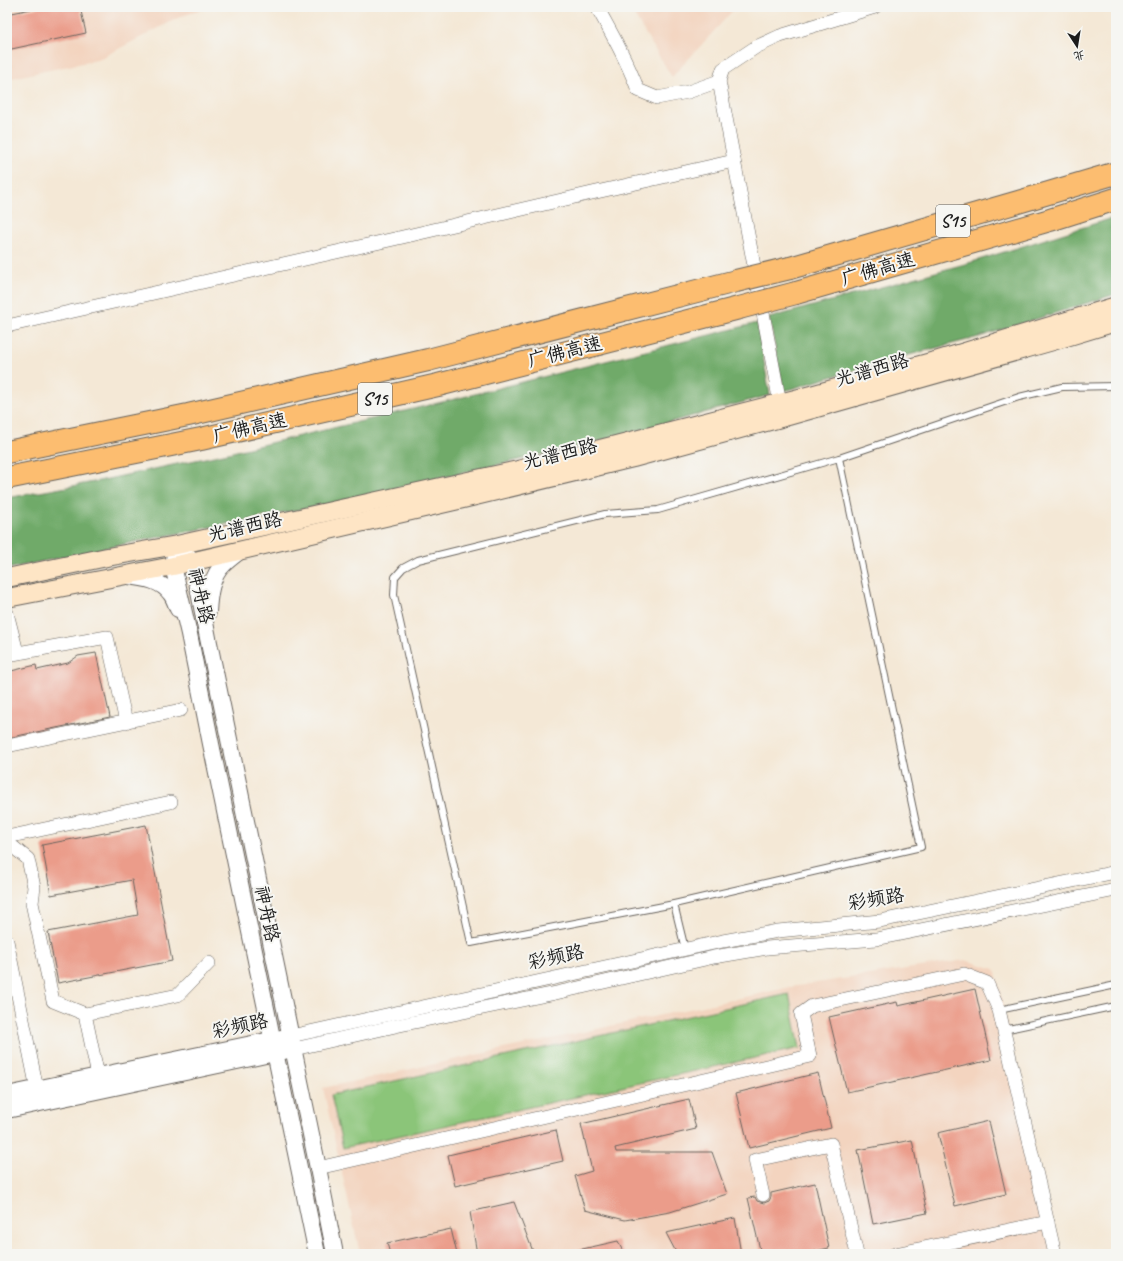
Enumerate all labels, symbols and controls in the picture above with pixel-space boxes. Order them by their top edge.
north arrow [1057,26,1097,66]
text: 北 [1072,48,1086,64]
road number: S15 [936,205,970,237]
street label: 广佛高速 [838,247,918,291]
street label: 广佛高速 [525,331,605,373]
street label: 光谱西路 [832,348,912,392]
road number: S15 [358,383,392,415]
street label: 广佛高速 [210,408,290,448]
street label: 光谱西路 [520,433,600,475]
street label: 光谱西路 [205,507,285,547]
street label: 神舟路 [183,566,219,626]
street label: 彩频路 [846,883,906,915]
street label: 神舟路 [249,884,285,944]
street label: 彩频路 [526,939,586,975]
street label: 彩频路 [210,1008,270,1044]

